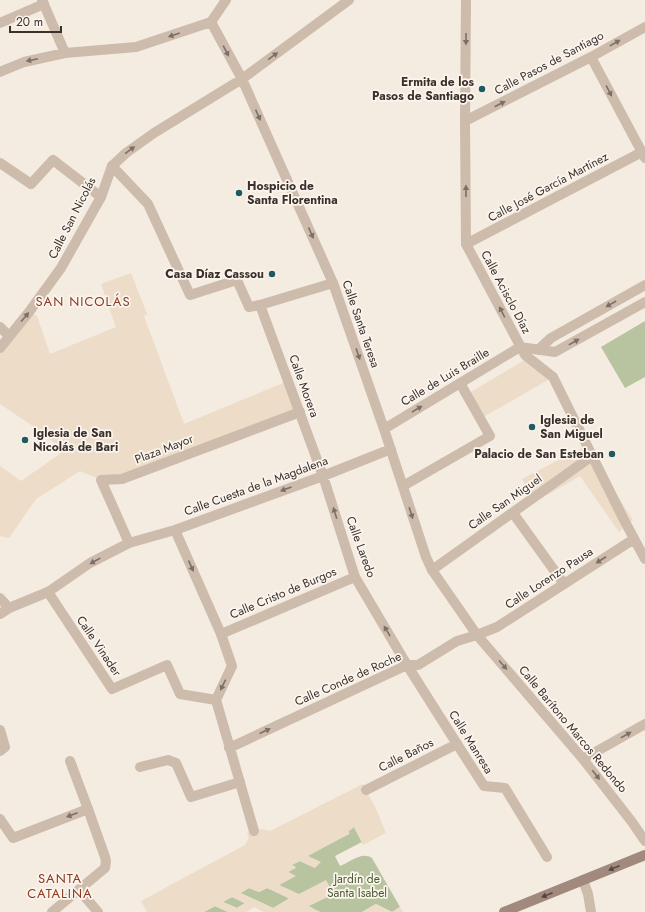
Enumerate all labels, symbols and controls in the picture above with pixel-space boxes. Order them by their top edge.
scale bar [10,8,61,34]
text: 20 m [16,13,43,31]
street label: Calle Pasos de Santiago [491,26,607,99]
one-way arrow [168,32,180,38]
one-way arrow [463,33,469,46]
one-way arrow [609,40,621,47]
one-way arrow [223,45,230,56]
one-way arrow [268,52,278,60]
one-way arrow [26,57,38,63]
place label: Ermita de los Pasos de Santiago [372,73,475,105]
marker: Ermita de los Pasos de Santiago [477,84,487,94]
one-way arrow [606,85,613,97]
one-way arrow [494,100,505,107]
one-way arrow [255,109,261,120]
one-way arrow [125,146,136,154]
street label: Calle José García Martínez [485,147,612,226]
street label: Calle San Nicolás [44,174,100,262]
place label: Hospicio de Santa Florentina [247,177,338,209]
one-way arrow [463,184,469,197]
marker: Hospicio de Santa Florentina [234,188,244,198]
one-way arrow [308,228,314,239]
street label: Calle Acisclo Díaz [476,247,536,337]
place label: Casa Díaz Cassou [165,265,264,283]
marker: Casa Díaz Cassou [267,269,277,279]
street label: Calle Santa Teresa [338,278,384,370]
district label: SAN NICOLÁS [35,292,131,311]
one-way arrow [605,300,617,307]
one-way arrow [499,306,505,318]
one-way arrow [20,312,29,323]
one-way arrow [568,338,580,345]
street label: Calle de Luis Braille [397,343,493,411]
one-way arrow [355,349,361,361]
street label: Calle Morera [284,352,324,420]
one-way arrow [411,405,423,412]
place label: Iglesia de San Miguel [540,411,603,443]
marker: Iglesia de San Miguel [527,422,537,432]
place label: Iglesia de San Nicolás de Bari [33,424,118,456]
street label: Plaza Mayor [132,429,197,468]
marker: Iglesia de San Nicolás de Bari [20,435,30,445]
place label: Palacio de San Esteban [474,445,604,463]
marker: Palacio de San Esteban [607,449,617,459]
street label: Calle Cuesta de la Magdalena [182,452,331,520]
street label: Calle San Miguel [464,470,546,534]
one-way arrow [280,487,292,493]
one-way arrow [332,507,338,519]
one-way arrow [409,507,415,519]
street label: Calle Laredo [342,514,381,581]
street label: Calle Lorenzo Pausa [501,543,597,613]
one-way arrow [596,556,606,564]
one-way arrow [89,558,101,564]
one-way arrow [188,560,194,572]
street label: Calle Cristo de Burgos [227,562,339,624]
street label: Calle Vinader [72,612,126,681]
one-way arrow [384,625,391,637]
street label: Calle Conde de Roche [292,647,404,711]
one-way arrow [498,660,507,670]
street label: Calle Barítono Marcos Redondo [514,662,632,797]
one-way arrow [220,679,226,691]
street label: Calle Manresa [444,707,498,777]
one-way arrow [259,728,270,734]
one-way arrow [620,731,632,738]
street label: Calle Baños [375,733,437,777]
one-way arrow [591,769,600,780]
one-way arrow [67,812,78,818]
one-way arrow [607,865,619,871]
district label: SANTA CATALINA [27,869,93,903]
park label: Jardín de Santa Isabel [327,870,387,902]
one-way arrow [540,892,552,898]

